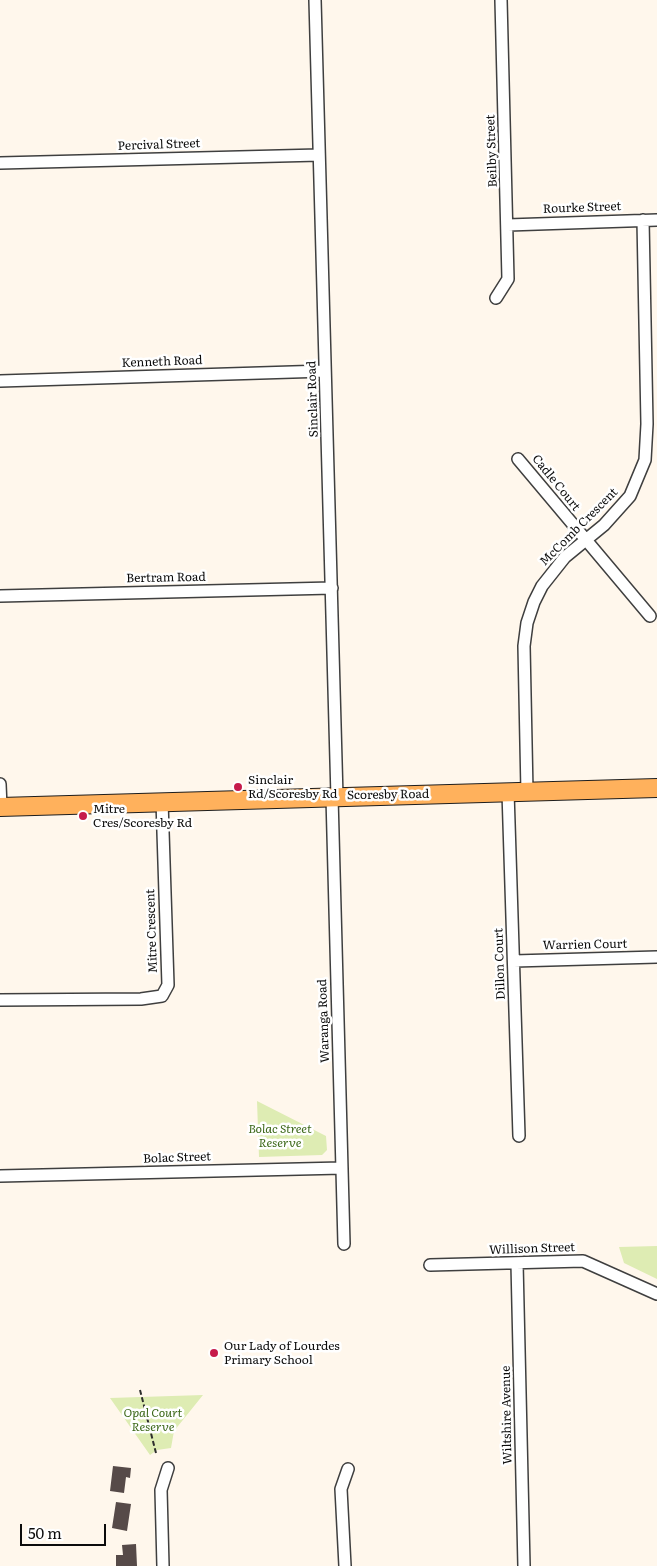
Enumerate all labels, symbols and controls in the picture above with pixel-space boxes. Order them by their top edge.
street label: Beilby Street [484,114,500,188]
street label: Percival Street [117,136,201,154]
street label: Rourke Street [543,199,621,217]
street label: Kenneth Road [121,353,203,371]
street label: Sinclair Road [304,360,322,438]
street label: Cadle Court [529,452,583,514]
street label: McComb Crescent [537,485,621,569]
street label: Bertram Road [126,570,206,586]
place label: Sinclair Rd/Scoresby Rd [248,773,337,801]
marker: Sinclair Rd/Scoresby Rd [232,781,244,793]
street label: Scoresby Road [347,787,429,803]
place label: Mitre Cres/Scoresby Rd [93,802,192,830]
marker: Mitre Cres/Scoresby Rd [77,810,89,822]
street label: Mitre Crescent [143,889,161,973]
street label: Dillon Court [492,928,508,1000]
street label: Warrien Court [543,937,627,953]
street label: Waranga Road [315,979,333,1063]
park label: Bolac Street Reserve [248,1122,312,1150]
street label: Bolac Street [143,1150,211,1166]
street label: Willison Street [489,1240,575,1258]
place label: Our Lady of Lourdes Primary School [224,1339,340,1367]
marker: Our Lady of Lourdes Primary School [208,1347,220,1359]
street label: Wiltshire Avenue [499,1365,515,1465]
park label: Opal Court Reserve [124,1406,182,1434]
scale bar [22,1514,109,1546]
text: 50 m [28,1521,62,1544]

